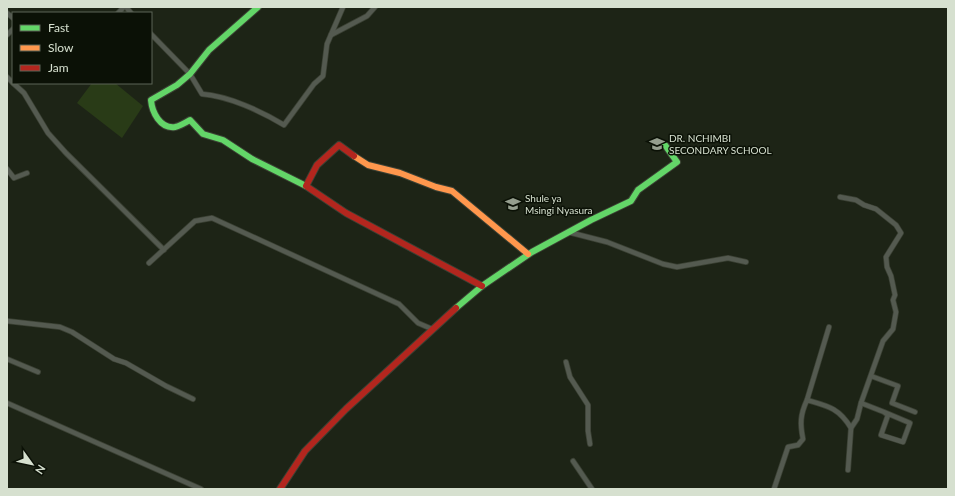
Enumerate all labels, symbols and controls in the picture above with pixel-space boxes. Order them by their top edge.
legend [12,12,152,84]
text: Fast [48,20,70,35]
text: Slow [48,40,74,55]
text: Jam [48,60,69,75]
place label: DR. NCHIMBI SECONDARY SCHOOL [669,132,772,156]
school or university icon: DR. NCHIMBI SECONDARY SCHOOL [648,135,666,153]
place label: Shule ya Msingi Nyasura [525,192,593,216]
school or university icon: Shule ya Msingi Nyasura [504,195,522,213]
north arrow [12,444,52,484]
text: N [33,463,49,477]

